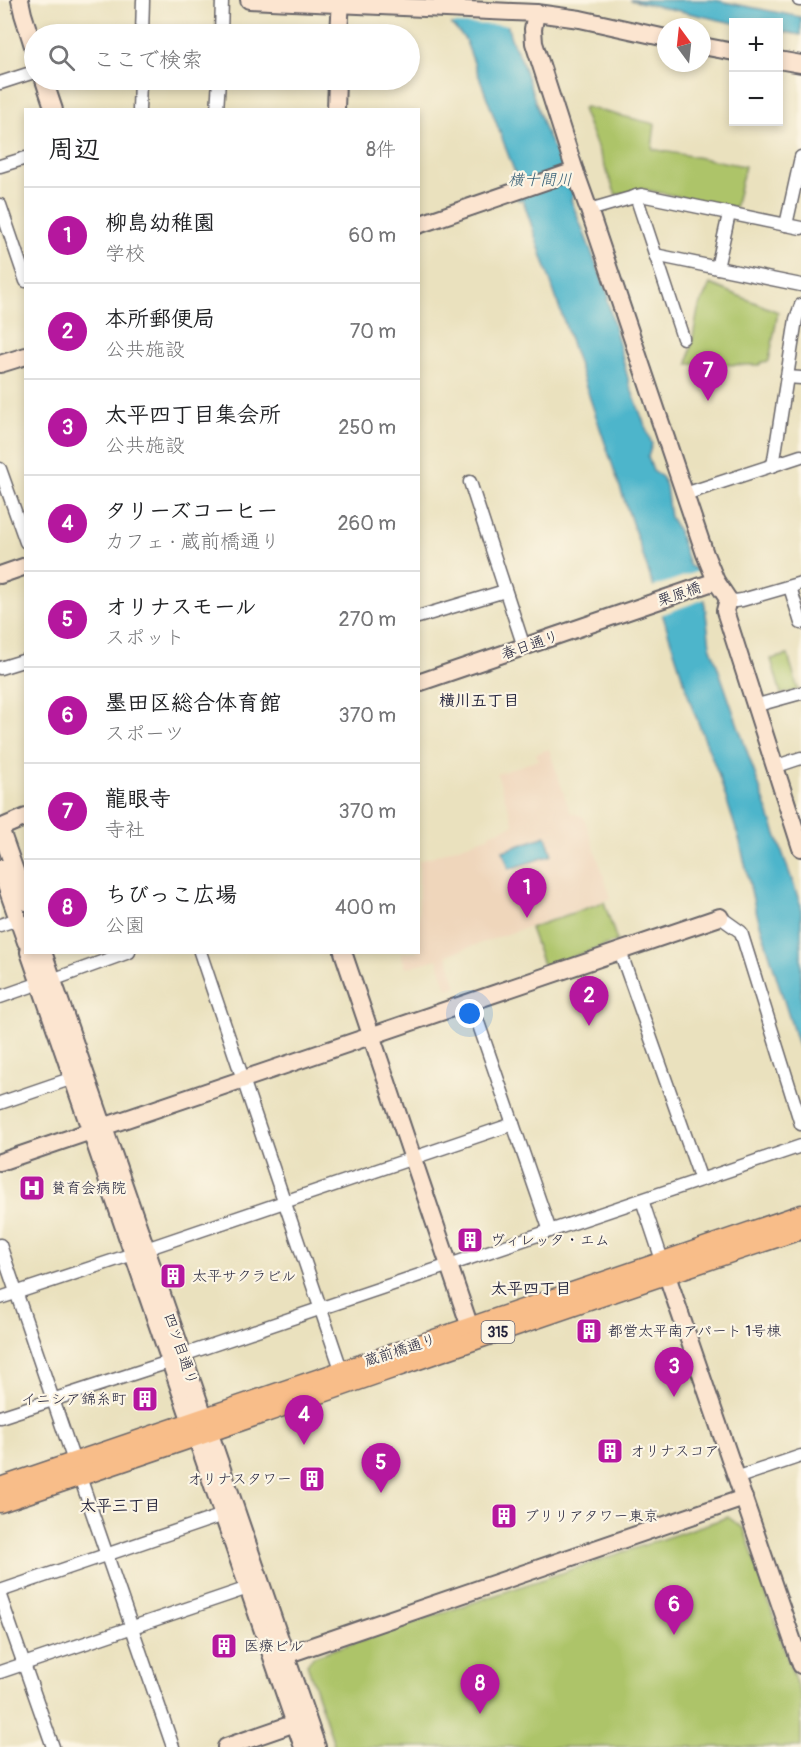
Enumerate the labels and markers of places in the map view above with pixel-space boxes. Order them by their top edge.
pin: 7 [688,352,728,401]
pin: 1 [508,868,546,918]
pin: 2 [570,976,608,1026]
hospital icon: 賛育会病院 [17,1173,47,1203]
place label: 賛育会病院 [51,1179,126,1198]
building icon: ヴィレッタ・エム [455,1225,485,1255]
place label: ヴィレッタ・エム [490,1231,610,1250]
building icon: 太平サクラビル [158,1261,188,1291]
place label: 太平サクラビル [192,1267,296,1286]
building icon: 都営太平南アパート 1号棟 [574,1316,604,1346]
place label: 都営太平南アパート 1号棟 [608,1322,781,1341]
pin: 3 [654,1348,694,1397]
building icon: イニシア錦糸町 [130,1384,160,1414]
place label: イニシア錦糸町 [21,1390,127,1409]
pin: 4 [284,1396,324,1445]
building icon: オリナスコア [595,1436,625,1466]
place label: オリナスコア [630,1442,719,1461]
pin: 5 [362,1444,400,1493]
building icon: オリナスタワー [297,1464,327,1494]
place label: オリナスタワー [187,1470,292,1489]
building icon: ブリリアタワー東京 [489,1501,519,1531]
place label: ブリリアタワー東京 [524,1507,658,1526]
pin: 6 [654,1586,694,1635]
building icon: 医療ビル [209,1631,239,1661]
place label: 医療ビル [244,1637,304,1656]
pin: 8 [460,1664,500,1714]

